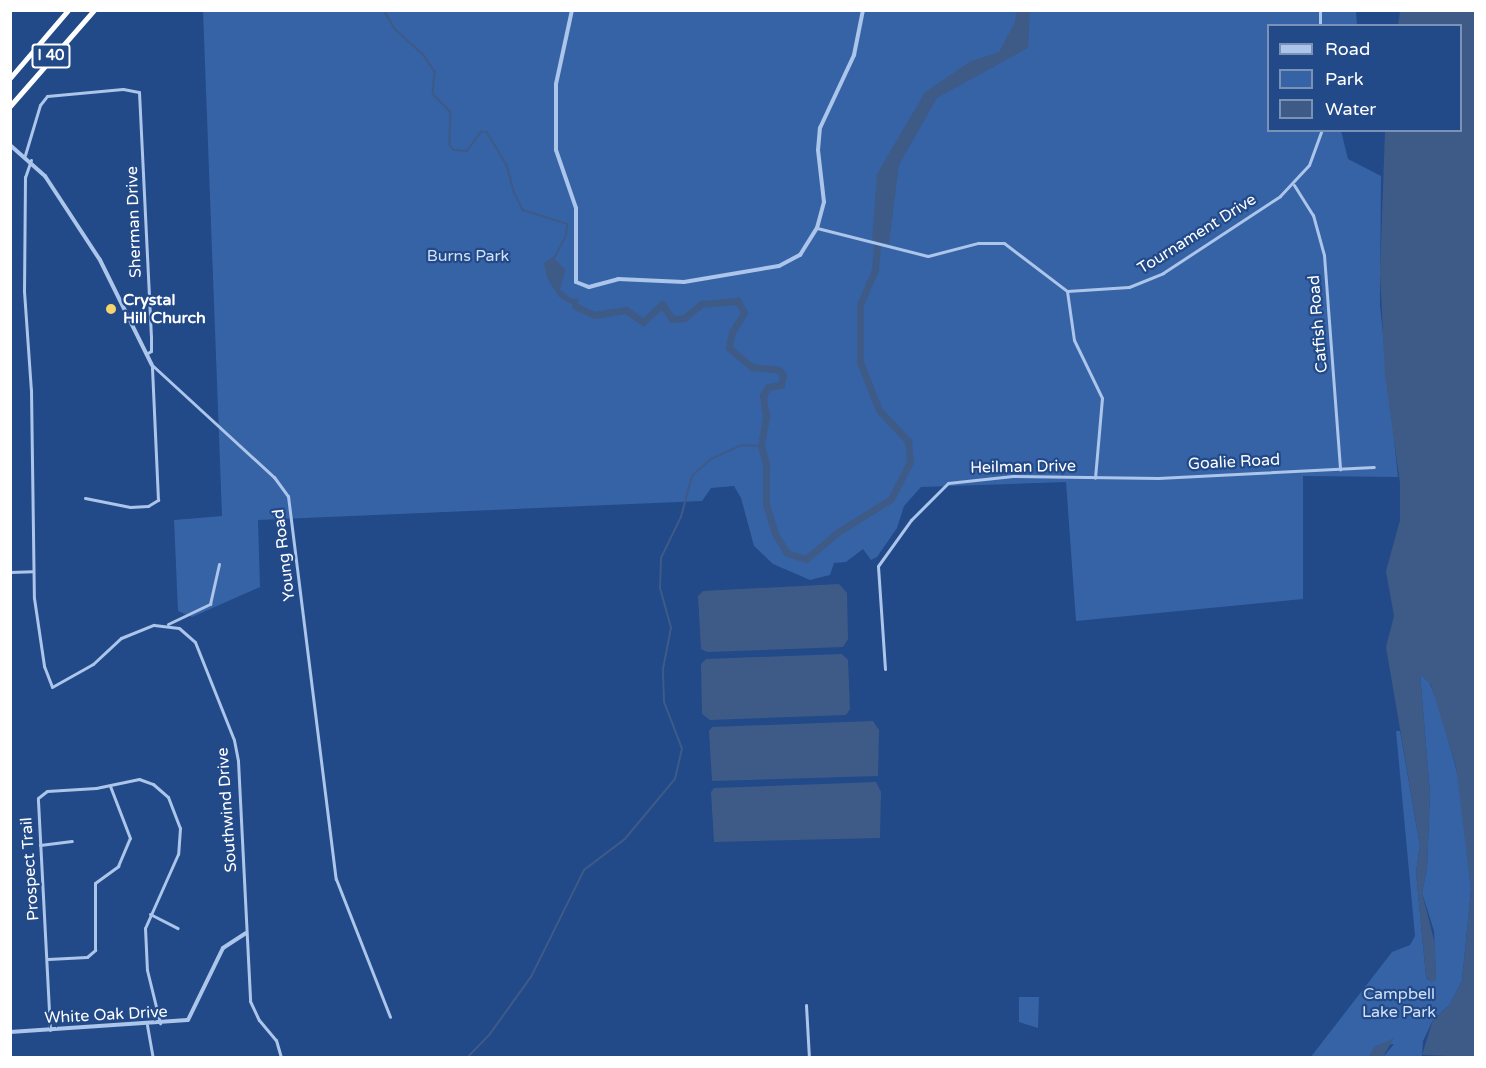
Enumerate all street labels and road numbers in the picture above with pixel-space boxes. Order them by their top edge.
road number: I 40 [30,44,72,68]
street label: Sherman Drive [122,166,146,278]
street label: Tournament Drive [1134,190,1260,278]
street label: Catfish Road [1304,274,1332,374]
street label: Goalie Road [1187,450,1281,474]
street label: Heilman Drive [970,456,1076,478]
street label: Young Road [269,508,299,602]
street label: Southwind Drive [213,747,241,873]
street label: Prospect Trail [17,817,43,921]
street label: White Oak Drive [44,1002,168,1028]

